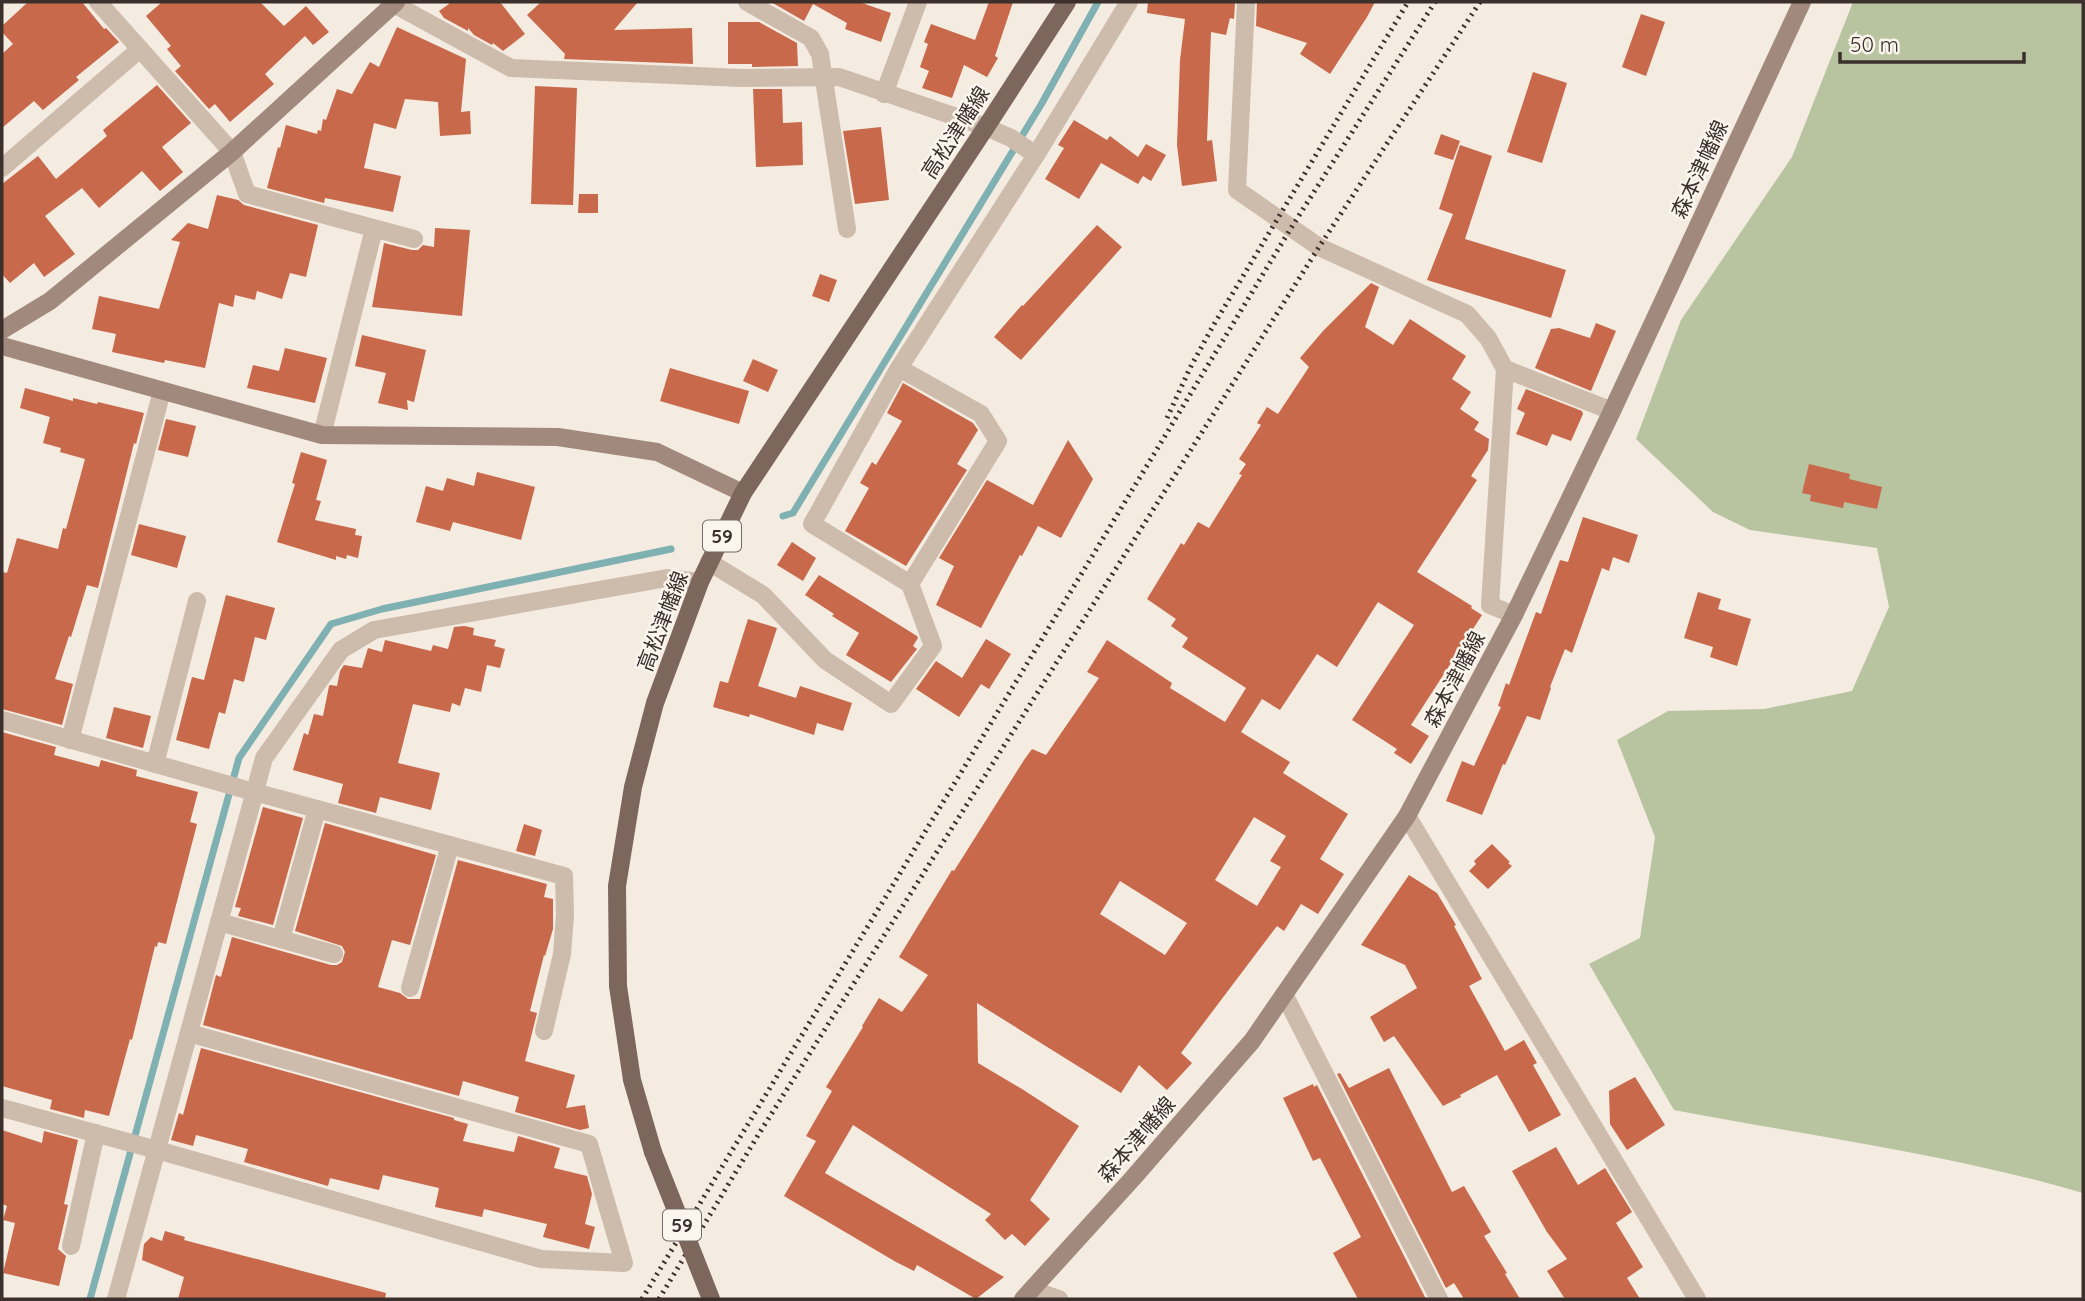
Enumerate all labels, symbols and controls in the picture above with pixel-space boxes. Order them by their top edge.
scale bar [1840,21,2024,65]
text: 50 m [1850,31,1899,57]
street label: 高松津幡線 [916,81,994,183]
street label: 森本津幡線 [1665,116,1733,222]
road number: 59 [703,520,741,552]
street label: 高松津幡線 [631,567,693,675]
street label: 森本津幡線 [1418,627,1490,731]
street label: 森本津幡線 [1092,1091,1180,1187]
road number: 59 [663,1210,701,1240]

